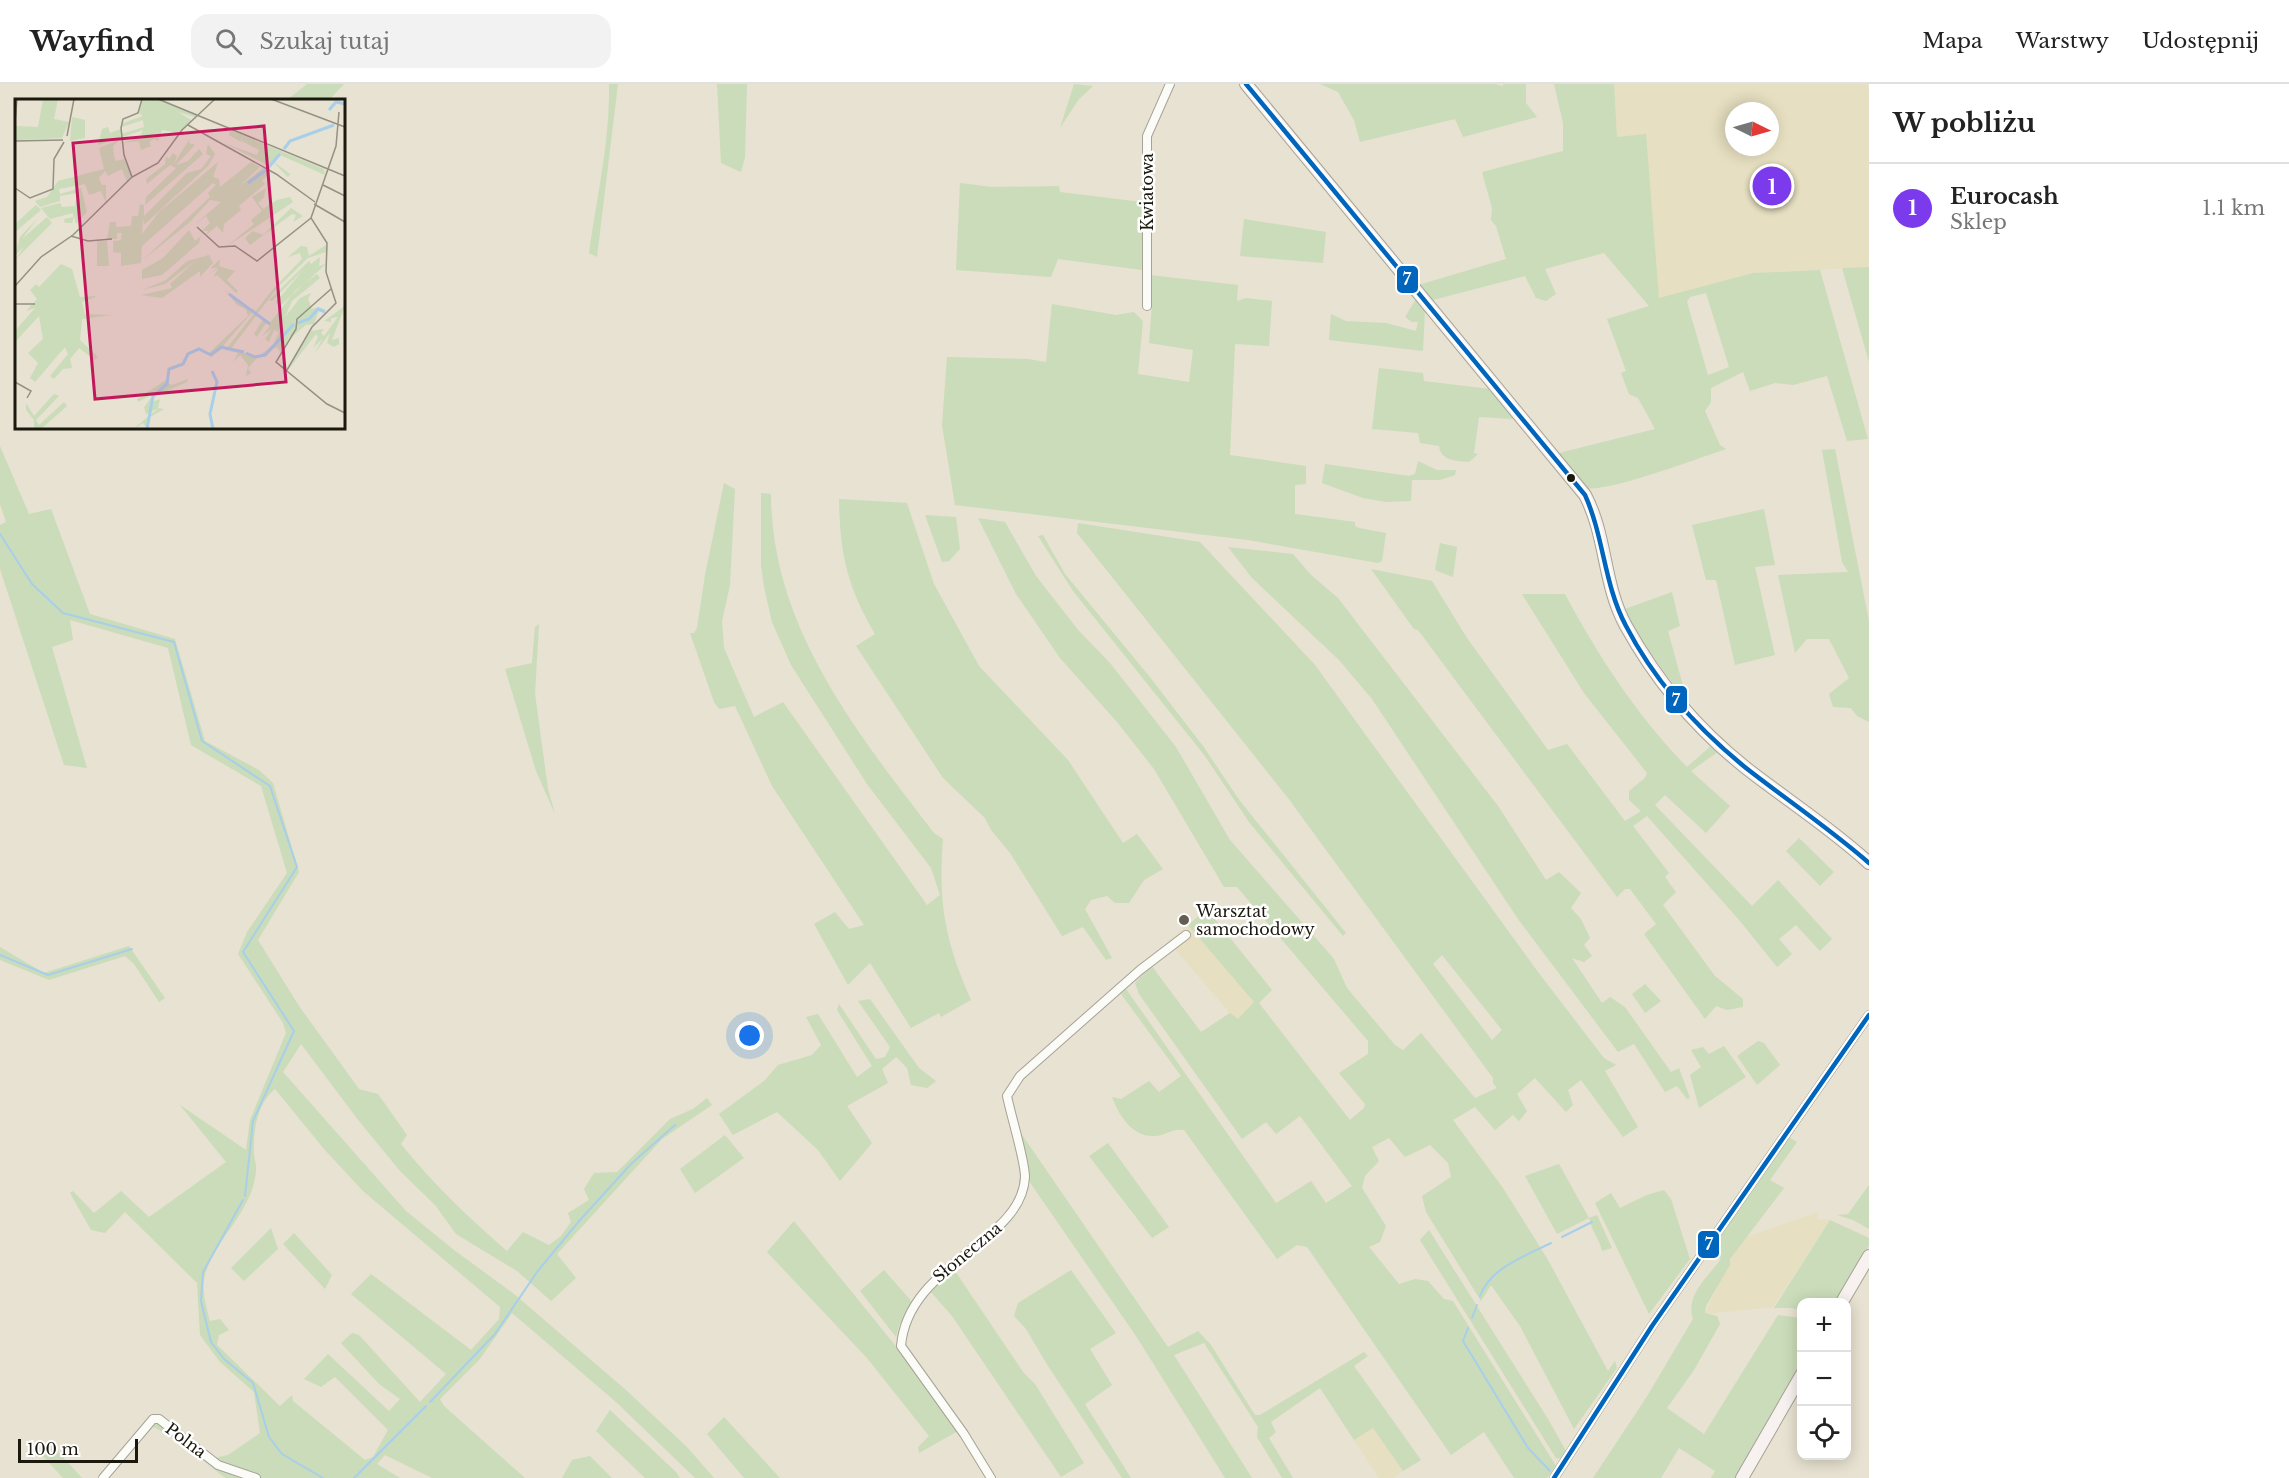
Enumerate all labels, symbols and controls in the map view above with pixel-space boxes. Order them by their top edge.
search box [191,14,611,68]
text: Wayfind [30,24,155,59]
icon: search [212,25,245,58]
text: Szukaj tutaj [260,28,390,55]
text: Mapa [1922,28,1983,54]
text: Warstwy [2016,28,2109,54]
text: Udostępnij [2142,28,2259,54]
inset map [15,99,345,429]
north arrow [1725,102,1779,156]
text: W pobliżu [1893,107,2035,139]
street label: Kwiatowa [1137,153,1157,231]
pin: 1 [1752,164,1792,208]
text: Eurocash [1950,183,2059,210]
text: 1 [1908,196,1917,220]
text: 1.1 km [2202,196,2265,220]
text: Sklep [1950,210,2007,234]
line badge: 7 [1396,265,1419,294]
text: 7 [1403,269,1412,289]
unlabelled marker [1565,472,1577,484]
line badge: 7 [1665,685,1688,714]
text: 7 [1672,690,1681,710]
place label: Warsztat samochodowy [1195,901,1315,939]
marker: Warsztat samochodowy [1177,913,1191,927]
your location [735,1021,764,1050]
street label: Słoneczna [929,1217,1006,1287]
line badge: 7 [1697,1230,1720,1259]
text: 7 [1705,1234,1714,1254]
map controls [1797,1298,1851,1460]
button: + [1797,1298,1851,1352]
button: − [1797,1352,1851,1406]
button: locate [1797,1406,1851,1460]
street label: Polna [162,1418,211,1462]
scale bar [18,1436,138,1464]
text: 100 m [27,1439,79,1459]

